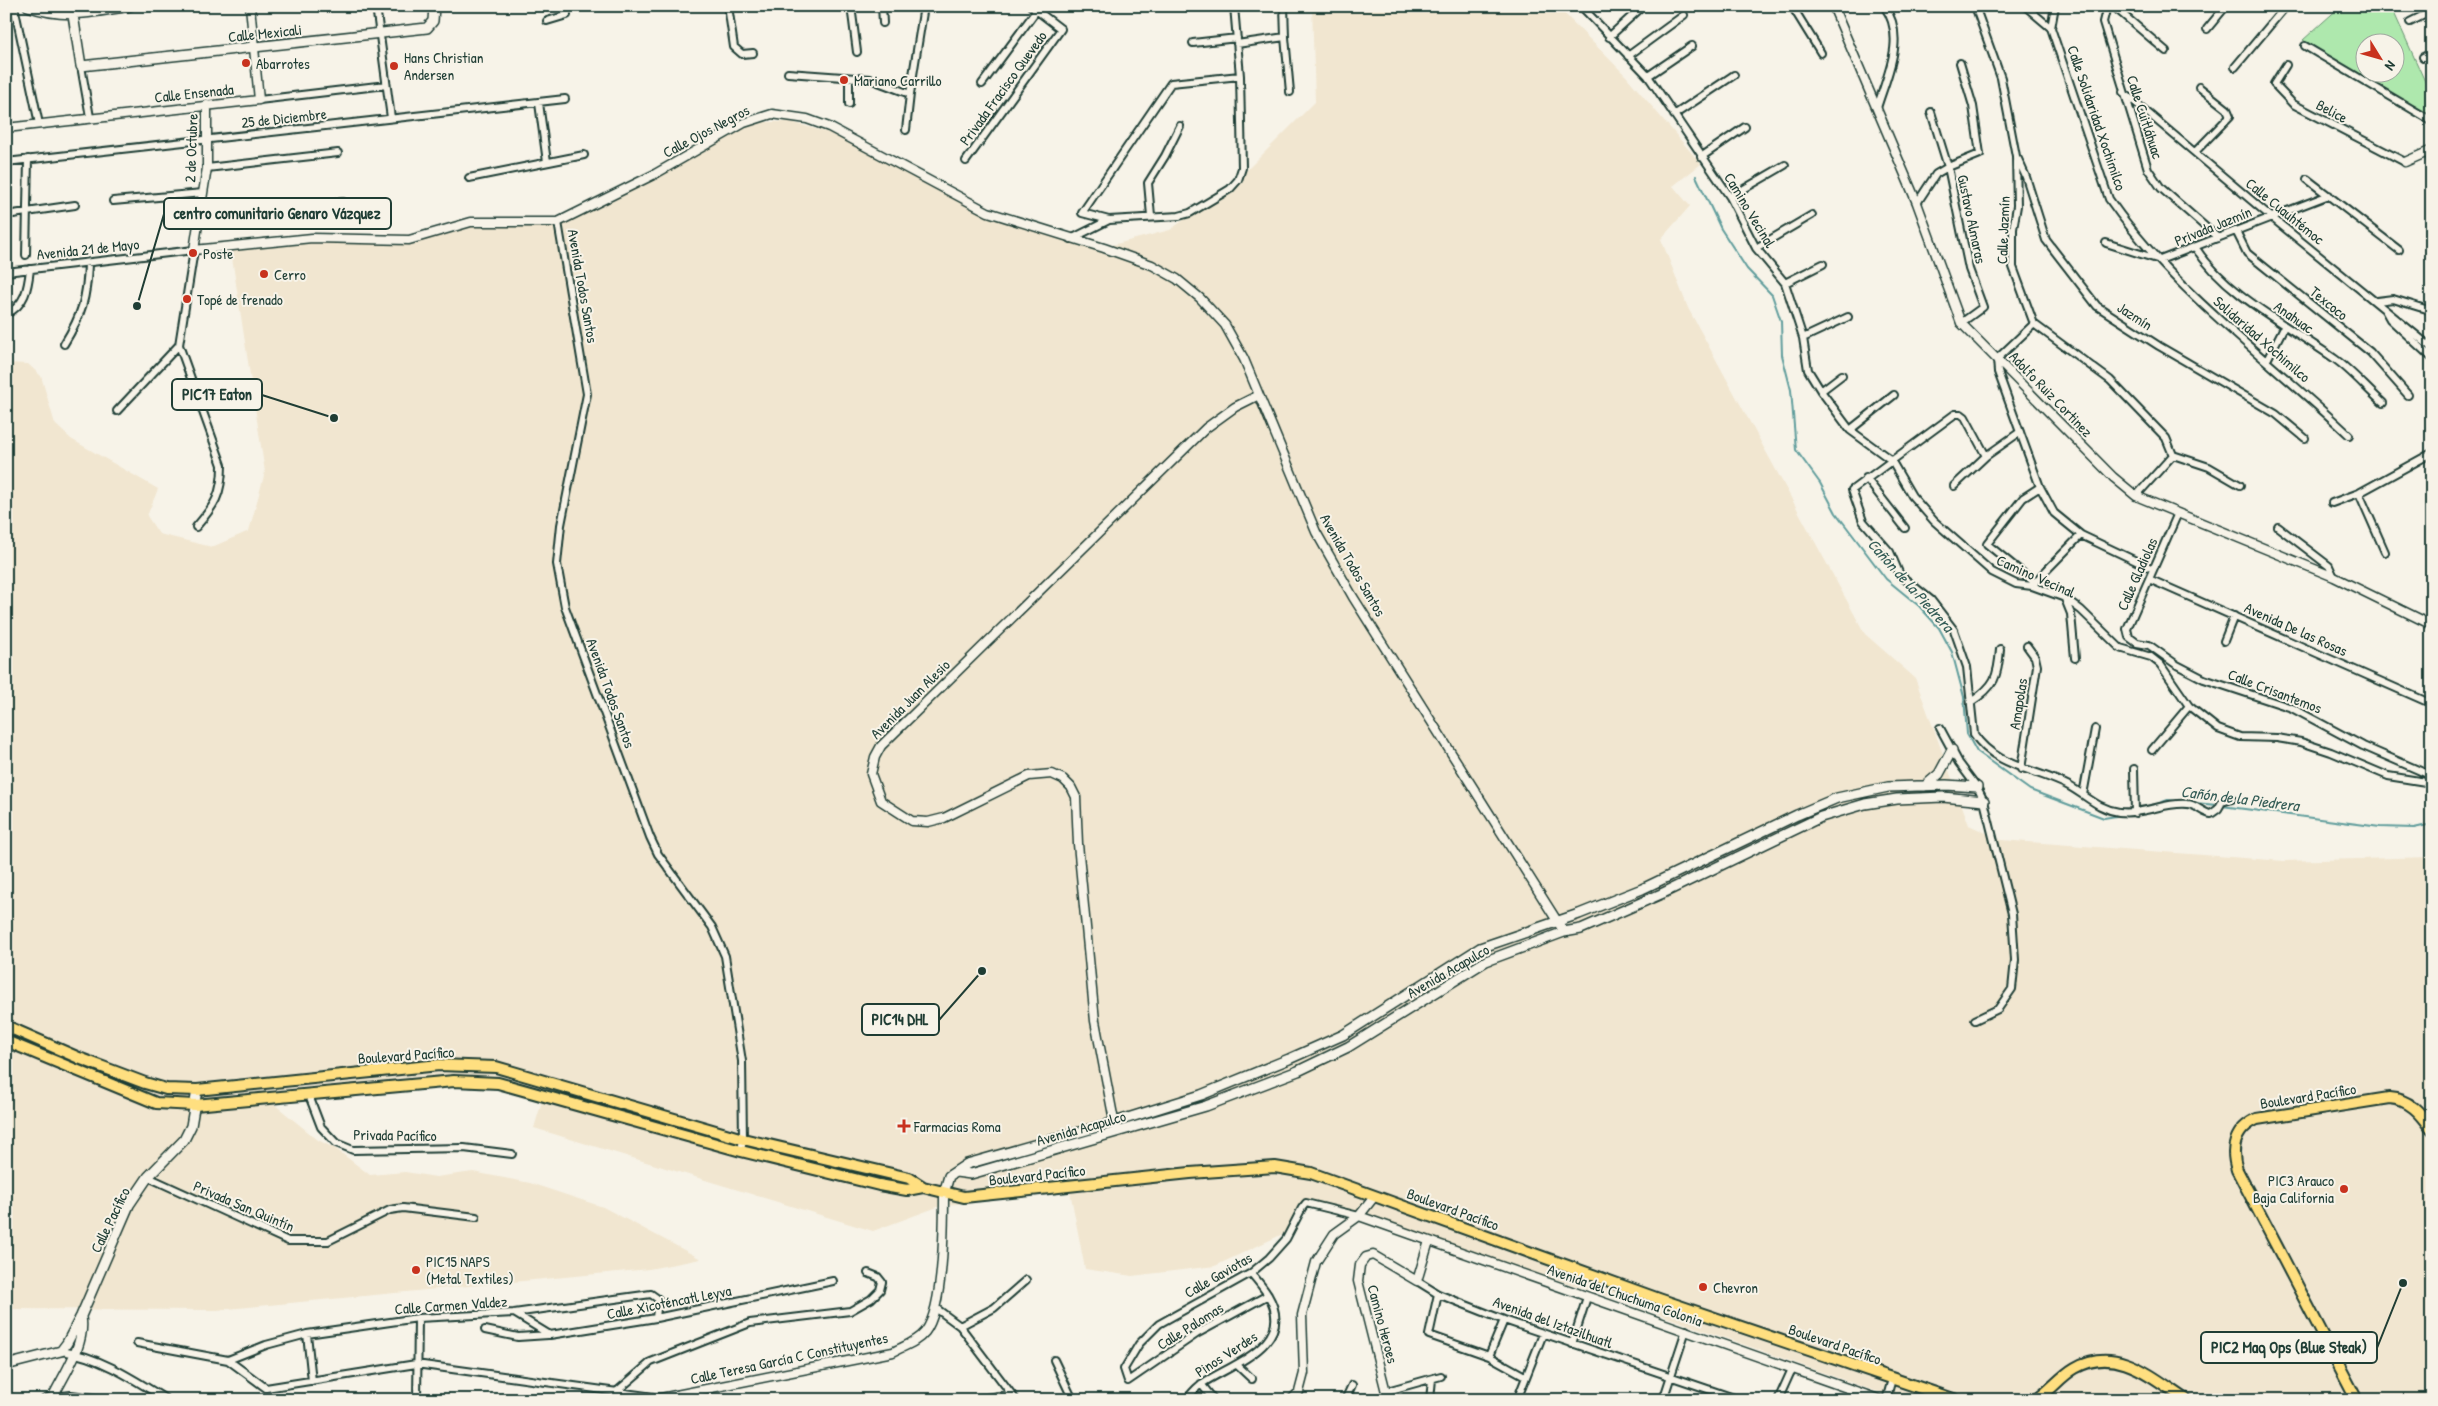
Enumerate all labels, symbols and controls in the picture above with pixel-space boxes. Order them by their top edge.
street label: Calle Mexicali [227,19,303,47]
street label: Privada Fracisco Quevedo [954,27,1052,149]
north arrow [2356,32,2406,82]
street label: Calle Solidaridad Xochimilco [2062,43,2132,193]
place label: Hans Christian Andersen [404,47,484,85]
place label: Abarrotes [256,53,310,74]
marker: Abarrotes [240,57,252,69]
text: N [2381,57,2401,75]
marker: Hans Christian Andersen [388,60,400,72]
place label: Mariano Carrillo [854,70,942,91]
street label: Calle Cuitláhuac [2122,73,2168,162]
marker: Mariano Carrillo [838,74,850,86]
street label: Calle Ensenada [153,78,235,108]
street label: Belice [2313,94,2351,128]
street label: Calle Ojos Negros [659,99,753,163]
street label: 25 de Diciembre [240,103,328,133]
street label: 2 de Octubre [179,113,203,183]
street label: Camino Vecinal [1719,169,1781,251]
street label: Gustavo Almaras [1952,173,1992,266]
street label: Calle Cuauhtémoc [2241,173,2329,249]
street label: Calle Jazmín [1991,195,2015,264]
callout: centro comunitario Genaro Vázquez [164,198,391,229]
street label: Privada Jazmín [2171,201,2255,251]
text: centro comunitario Genaro Vázquez [174,202,381,225]
street label: Avenida Todos Santos [563,227,603,345]
street label: Avenida 21 de Mayo [36,233,140,265]
place label: Poste [203,243,233,264]
marker: Poste [187,247,199,259]
place label: Cerro [274,264,306,285]
marker: Cerro [258,268,270,280]
street label: Texcoco [2306,281,2352,325]
place label: Topé de frenado [197,289,283,310]
street label: Solidaridad Xochimilco [2209,291,2315,387]
marker: Topé de frenado [181,293,193,305]
street label: Anahuac [2270,296,2318,338]
street label: Jazmín [2113,297,2157,335]
street label: Adolfo Ruiz Cortinez [2005,346,2098,442]
callout: PIC17 Eaton [172,379,262,410]
text: PIC17 Eaton [182,383,252,405]
street label: Avenida Todos Santos [1315,510,1391,620]
water label: Cañón de la Piedrera [1863,533,1960,638]
street label: Calle Gladiolas [2112,534,2163,614]
street label: Camino Vecinal [1993,549,2079,603]
street label: Avenida De las Rosas [2241,597,2351,661]
street label: Avenida Todos Santos [581,635,641,751]
street label: Avenida Juan Alesio [866,655,954,743]
street label: Calle Crisantemos [2225,663,2325,719]
street label: Amapolas [2004,677,2032,731]
water label: Cañón de la Piedrera [2180,780,2302,816]
street label: Avenida Acapulco [1403,939,1493,1003]
callout: PIC14 DHL [862,1004,939,1035]
text: PIC14 DHL [872,1008,928,1030]
street label: Boulevard Pacífico [357,1041,455,1069]
street label: Boulevard Pacífico [2259,1078,2357,1114]
street label: Avenida Acapulco [1034,1105,1128,1151]
place label: Farmacias Roma [913,1116,1001,1137]
marker: Farmacias Roma [898,1120,910,1132]
street label: Privada Pacífico [353,1124,437,1146]
street label: Boulevard Pacífico [988,1160,1086,1190]
place label: PIC3 Arauco Baja California [2253,1170,2334,1208]
street label: Privada San Quintín [190,1175,298,1237]
street label: Boulevard Pacífico [1404,1183,1502,1235]
marker: PIC3 Arauco Baja California [2338,1183,2350,1195]
street label: Calle Pacífico [85,1184,135,1256]
street label: Calle Gaviotas [1180,1247,1256,1303]
place label: PIC15 NAPS (Metal Textiles) [426,1251,514,1289]
street label: Avenida del Chuchuma Colonia [1545,1259,1705,1331]
marker: PIC15 NAPS (Metal Textiles) [410,1264,422,1276]
place label: Chevron [1713,1277,1758,1298]
street label: Calle Xicoténcatl Leyva [605,1280,733,1324]
marker: Chevron [1697,1281,1709,1293]
street label: Camino Heroes [1362,1282,1404,1366]
street label: Calle Carmen Valdez [394,1291,509,1319]
street label: Avenida del Iztazilhuatl [1490,1291,1616,1353]
street label: Calle Palomas [1153,1297,1228,1355]
street label: Boulevard Pacífico [1786,1318,1884,1370]
street label: Pinos Verdes [1191,1326,1261,1382]
street label: Calle Teresa García C Constituyentes [688,1327,890,1389]
callout: PIC2 Maq Ops (Blue Steak) [2201,1332,2377,1363]
text: PIC2 Maq Ops (Blue Steak) [2211,1336,2367,1359]

